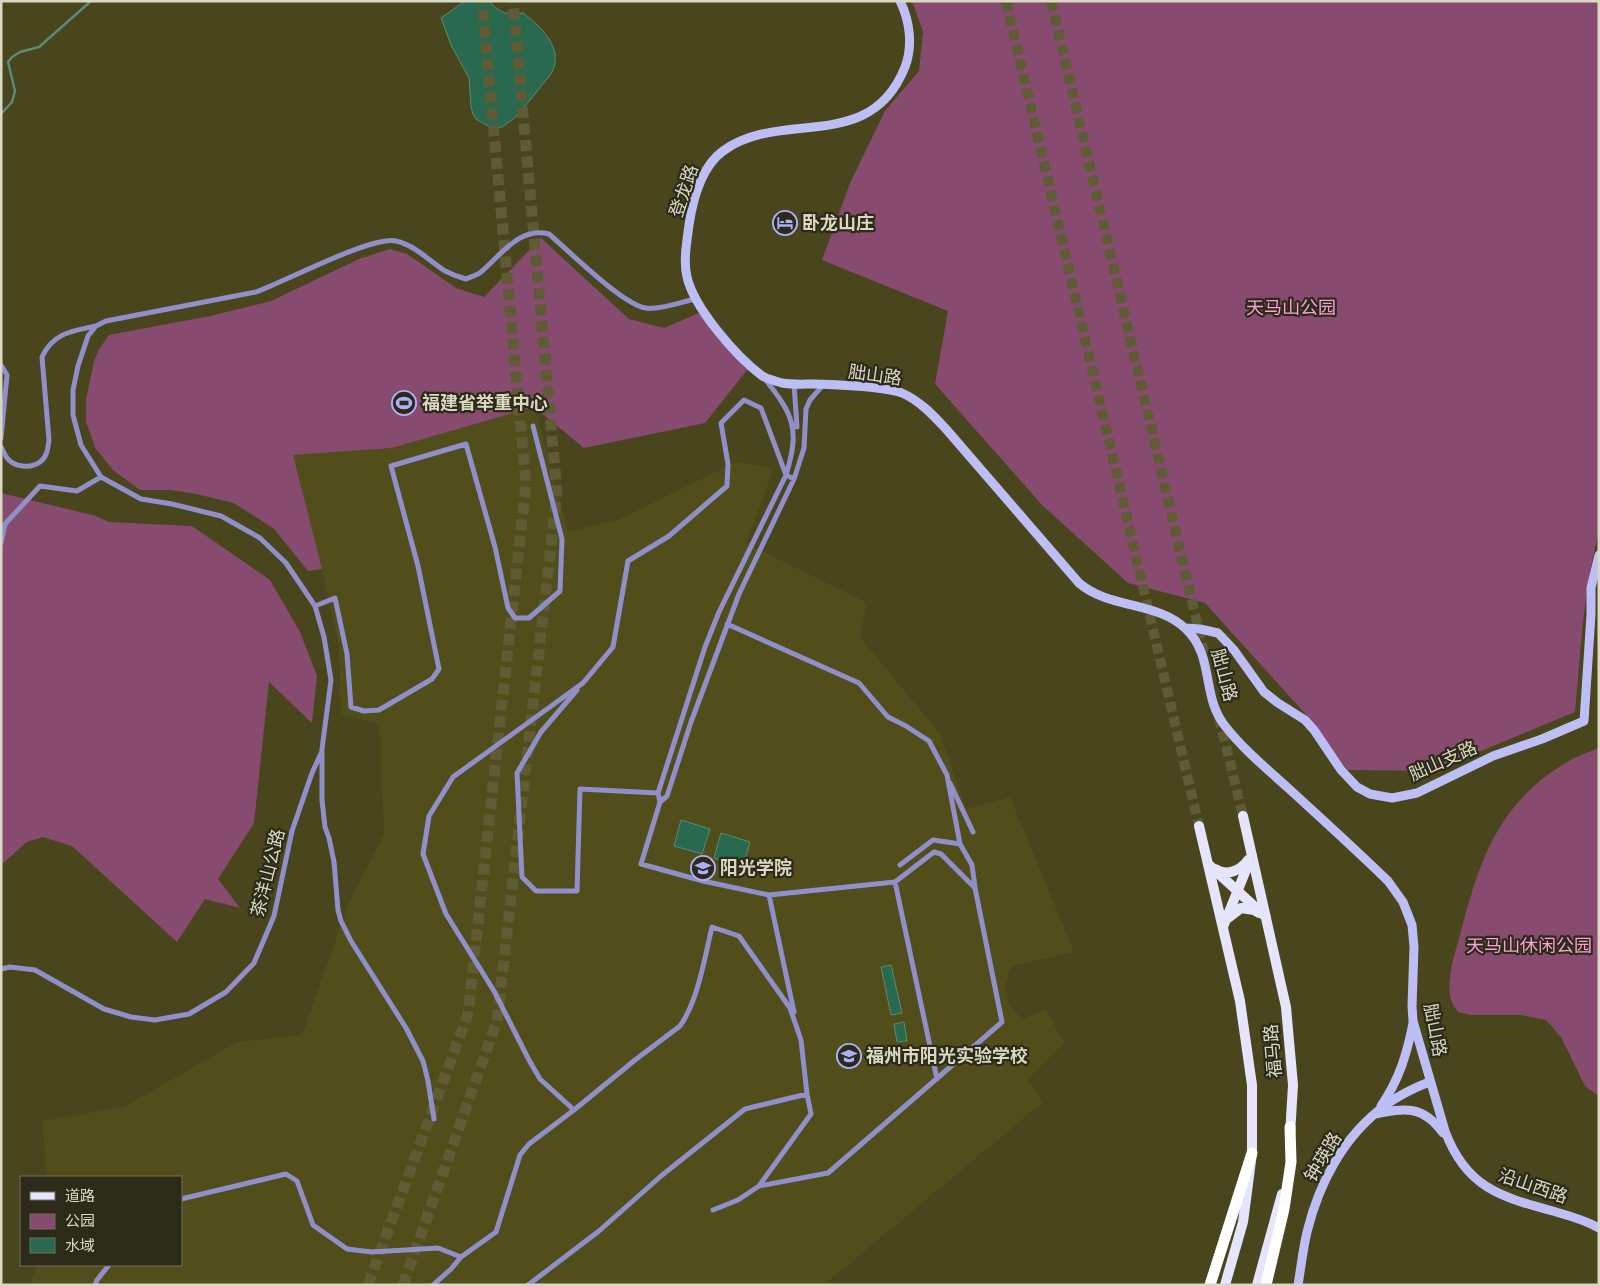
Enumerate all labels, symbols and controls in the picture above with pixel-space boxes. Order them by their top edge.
street label: 登龙路 [665,162,703,220]
hotel icon: 卧龙山庄 [772,210,798,236]
place label: 卧龙山庄 [802,212,874,234]
park label: 天马山公园 [1246,297,1336,319]
street label: 胐山路 [847,360,903,390]
sports icon: 福建省举重中心 [391,390,417,416]
place label: 福建省举重中心 [422,392,548,414]
street label: 胐山路 [1206,646,1242,704]
street label: 胐山支路 [1406,736,1480,786]
street label: 茶洋山公路 [246,827,290,919]
school or university icon: 阳光学院 [690,855,716,881]
place label: 阳光学院 [720,857,792,879]
park label: 天马山休闲公园 [1466,935,1592,957]
street label: 胐山路 [1419,1001,1451,1059]
street label: 福马路 [1260,1023,1286,1079]
school or university icon: 福州市阳光实验学校 [836,1043,862,1069]
place label: 福州市阳光实验学校 [866,1045,1028,1067]
street label: 钟瑛路 [1300,1128,1346,1186]
street label: 沿山西路 [1495,1164,1571,1208]
legend [20,1176,182,1266]
text: 道路 [65,1186,95,1205]
text: 公园 [65,1211,95,1230]
text: 水域 [65,1236,95,1255]

